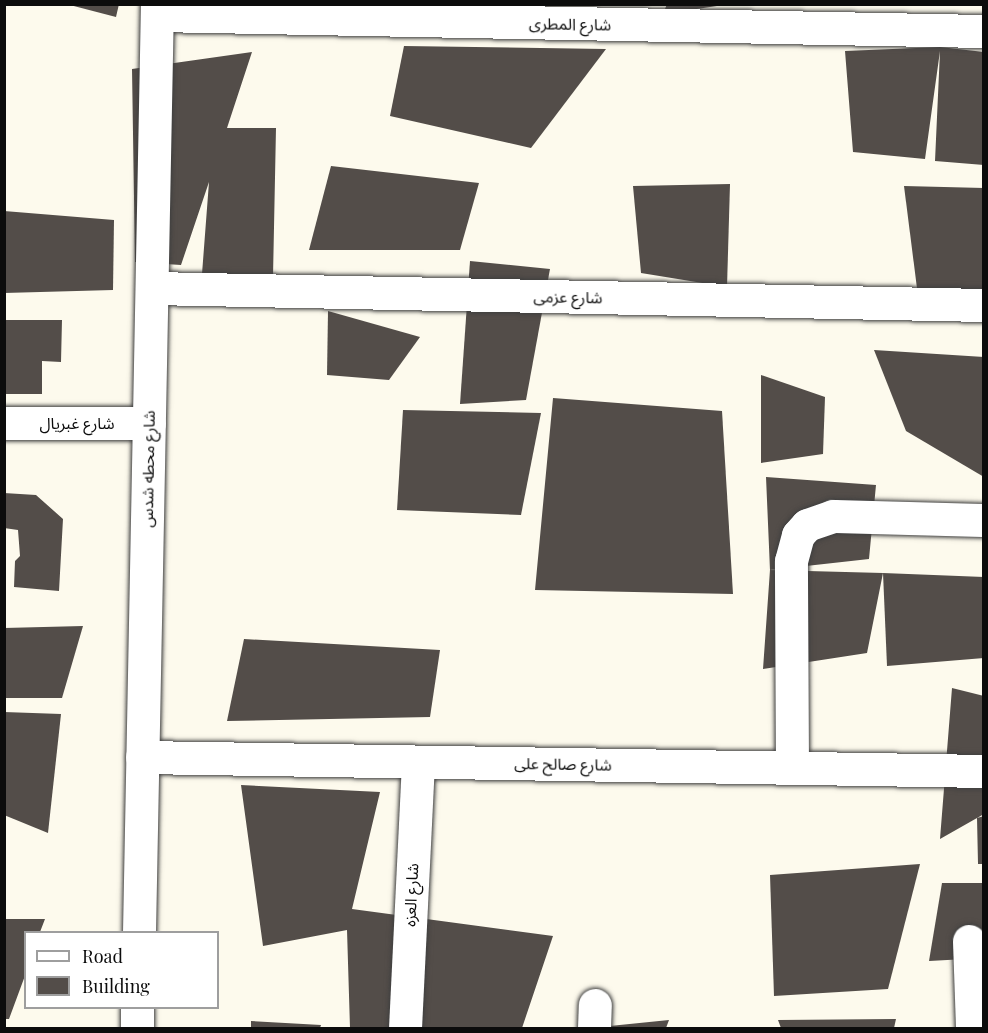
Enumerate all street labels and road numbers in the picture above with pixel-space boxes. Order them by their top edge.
street label: شارع المطرى [529,14,611,34]
street label: شارع عزمى [533,287,603,307]
street label: شارع محطه شدس [137,410,159,528]
street label: شارع غبريال [39,413,115,433]
street label: شارع صالح على [514,754,612,774]
street label: شارع العزه [400,863,422,927]

